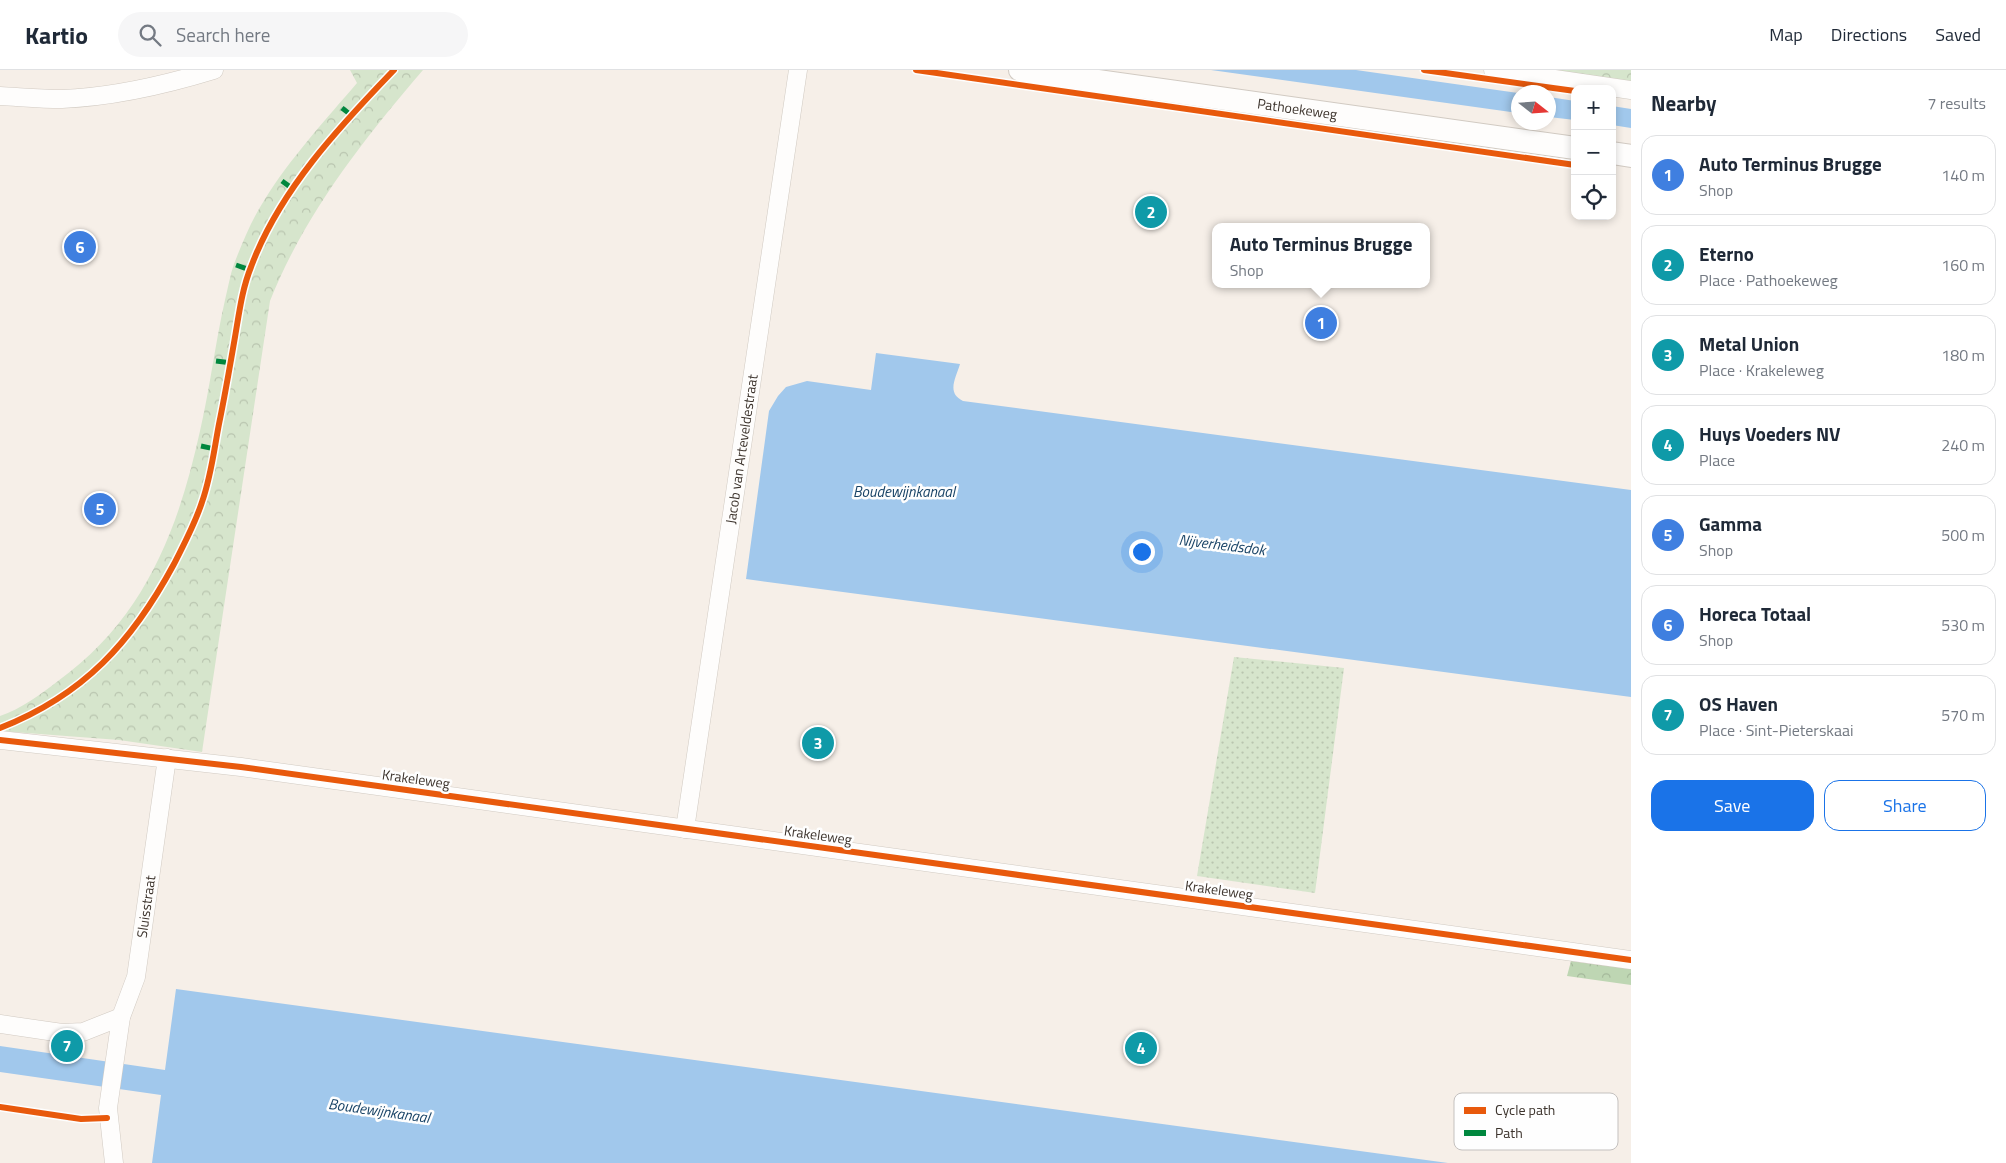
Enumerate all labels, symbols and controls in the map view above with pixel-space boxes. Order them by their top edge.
search box [118,12,468,57]
text: Kartio [25,17,88,53]
text: Search here [176,20,270,49]
icon: search [136,21,164,49]
text: Map [1769,21,1803,48]
text: Directions [1831,21,1907,48]
text: Saved [1935,21,1981,48]
north arrow [1511,85,1556,130]
map controls [1571,85,1616,220]
button: + [1571,85,1616,130]
text: Nearby [1651,87,1716,119]
text: 7 results [1927,91,1986,115]
street label: Pathoekeweg [1256,92,1339,124]
button: − [1571,130,1616,175]
text: Auto Terminus Brugge [1699,149,1882,178]
text: 1 [1664,163,1672,187]
text: 140 m [1941,163,1985,187]
button: locate [1571,175,1616,220]
text: Shop [1699,178,1733,202]
pin: 2 [1135,193,1167,231]
popup [1212,223,1430,288]
pin: 6 [64,228,96,266]
text: Auto Terminus Brugge [1230,229,1412,258]
text: Eterno [1699,239,1754,268]
text: 2 [1664,253,1672,277]
text: 160 m [1941,253,1985,277]
text: Shop [1230,258,1264,282]
text: Place · Pathoekeweg [1699,268,1838,292]
pin: 1 [1305,304,1337,342]
text: Metal Union [1699,329,1799,358]
text: 3 [1664,343,1672,367]
text: 180 m [1941,343,1985,367]
text: Place · Krakeleweg [1699,358,1824,382]
street label: Jacob van Arteveldestraat [720,373,763,525]
text: Huys Voeders NV [1699,419,1841,448]
text: 4 [1664,433,1672,457]
text: 240 m [1941,433,1985,457]
text: Place [1699,448,1735,472]
water label: Boudewijnkanaal [853,480,957,503]
pin: 5 [84,490,116,528]
text: Gamma [1699,509,1762,538]
text: 5 [1664,523,1672,547]
text: 500 m [1941,523,1985,547]
water label: Nijverheidsdok [1177,528,1269,561]
text: Shop [1699,538,1733,562]
your location [1129,539,1155,565]
text: Horeca Totaal [1699,599,1811,628]
text: 6 [1664,613,1672,637]
text: 530 m [1941,613,1985,637]
text: Shop [1699,628,1733,652]
text: OS Haven [1699,689,1778,718]
text: 7 [1664,703,1672,727]
text: 570 m [1941,703,1985,727]
text: Place · Sint-Pieterskaai [1699,718,1854,742]
pin: 3 [802,724,834,762]
street label: Krakeleweg [381,763,451,794]
button: Save [1651,780,1814,831]
button: Share [1824,780,1986,831]
street label: Krakeleweg [783,819,853,850]
street label: Sluisstraat [131,874,160,939]
street label: Krakeleweg [1184,874,1254,905]
pin: 7 [51,1027,83,1065]
pin: 4 [1125,1029,1157,1067]
water label: Boudewijnkanaal [327,1092,433,1129]
legend [1454,1093,1618,1150]
text: Cycle path [1495,1099,1555,1120]
text: Path [1495,1122,1523,1143]

